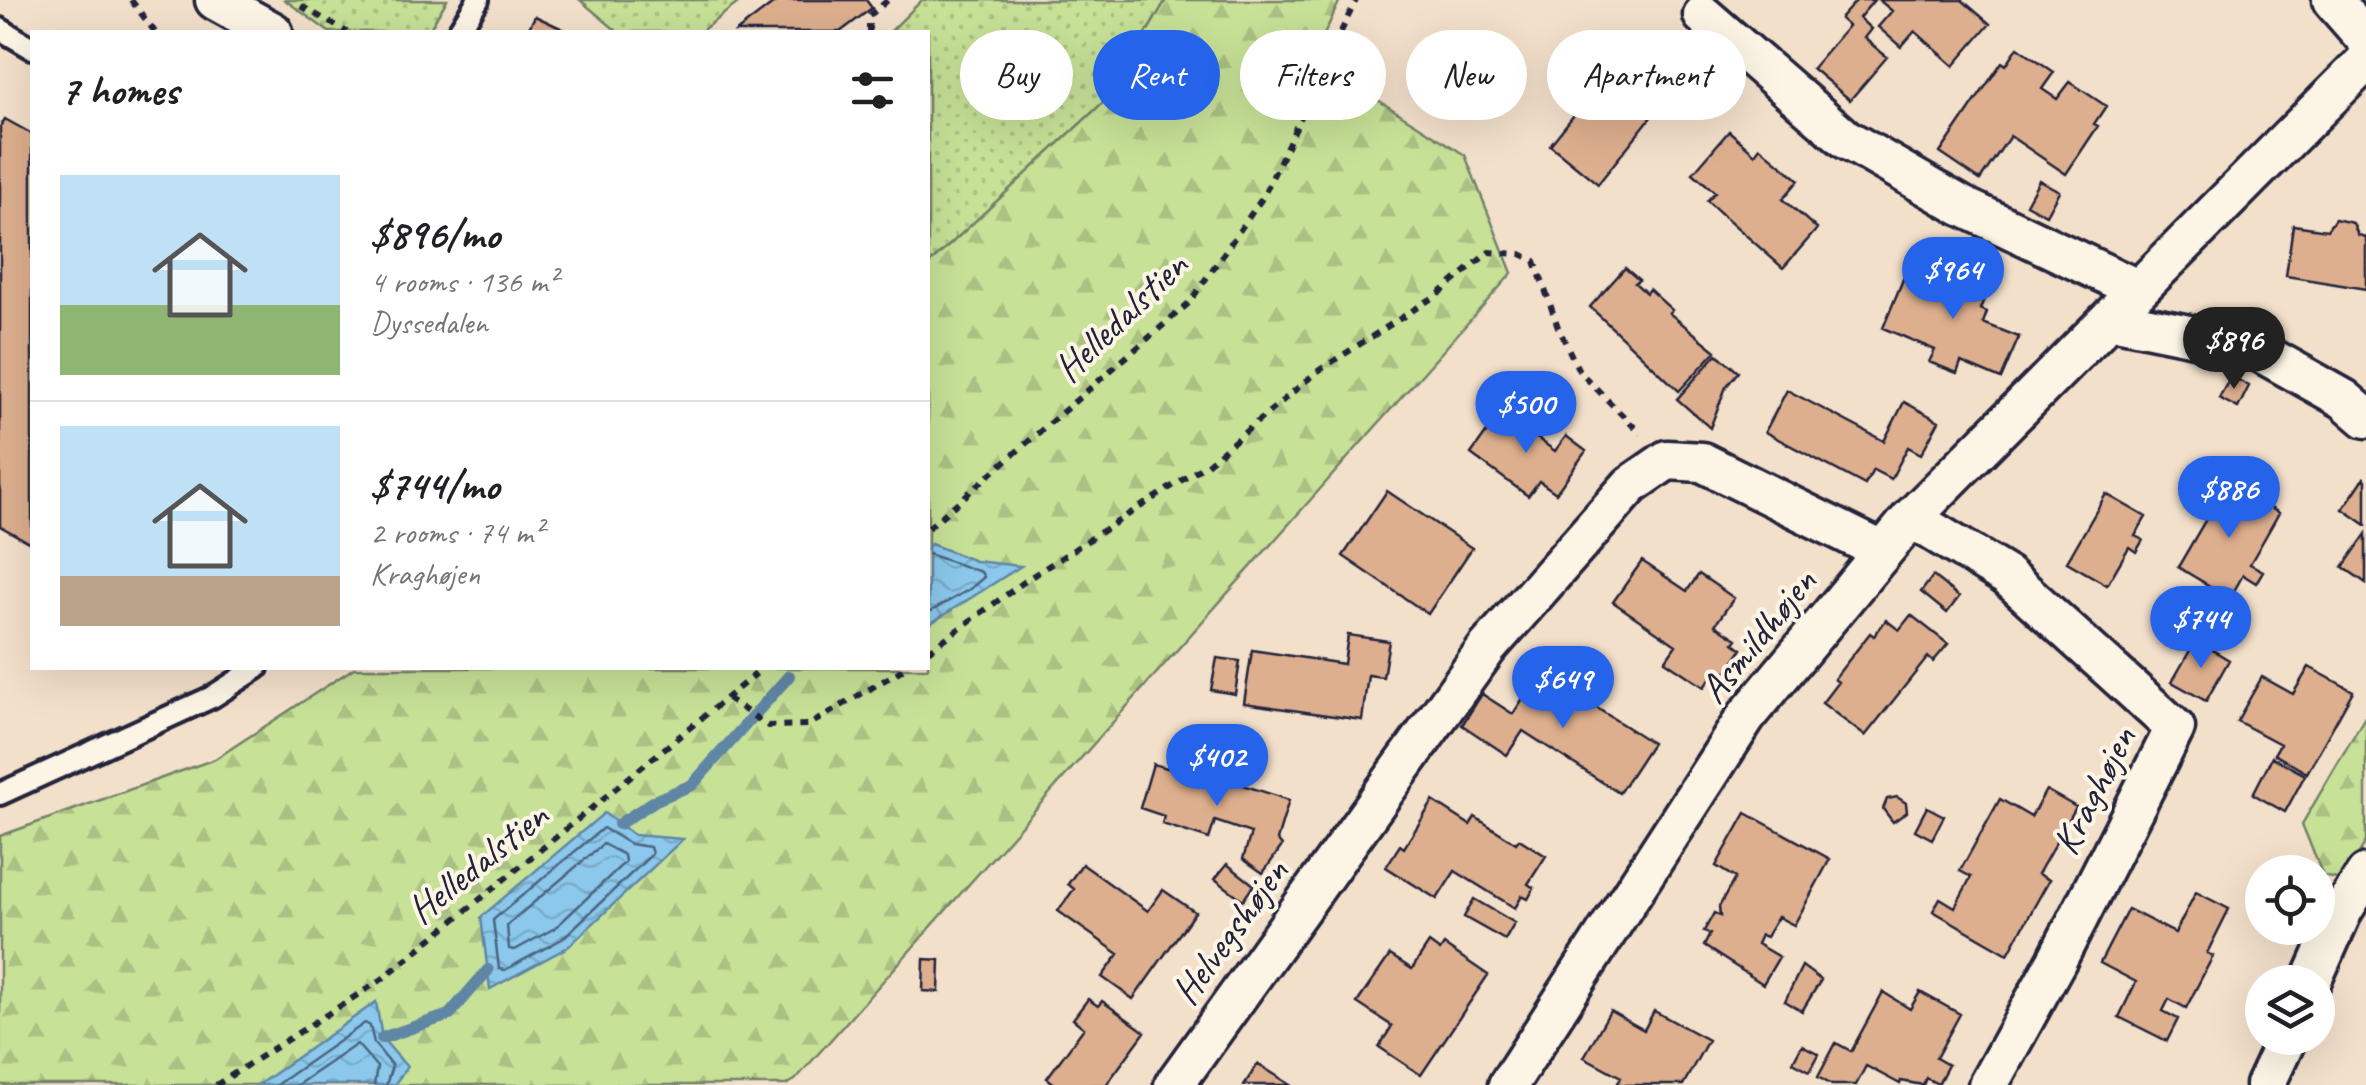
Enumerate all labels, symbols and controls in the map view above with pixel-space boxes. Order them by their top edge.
chip: Buy [960,30,1073,120]
chip: Rent [1093,30,1220,120]
chip: Filters [1240,30,1386,120]
chip: New [1406,30,1527,120]
chip: Apartment [1547,30,1746,120]
icon: filters [845,63,900,118]
text: 7 homes [60,64,178,117]
text: $896/mo [370,208,500,261]
icon: home [140,215,260,335]
pin: $964 [1894,237,2012,322]
street label: Helledalstien [1043,240,1199,393]
text: $964 [1924,249,1982,290]
text: 4 rooms · 136 m² [370,261,557,302]
text: Dyssedalen [370,302,488,343]
pin: $896 [2175,307,2293,392]
text: $896 [2205,319,2263,360]
pin: $500 [1467,371,1585,456]
text: $500 [1497,383,1555,424]
pin: $886 [2170,456,2288,541]
text: $744/mo [370,459,499,512]
icon: home [140,466,260,586]
text: $886 [2200,468,2258,509]
text: 2 rooms · 74 m² [370,512,543,553]
text: Kraghøjen [370,553,480,594]
street label: Asmildhøjen [1688,557,1828,713]
pin: $744 [2142,586,2260,671]
text: $744 [2172,598,2230,639]
pin: $649 [1504,646,1622,731]
text: $649 [1534,658,1592,699]
street label: Kraghøjen [2040,717,2148,863]
pin: $402 [1158,724,1276,809]
text: $402 [1188,736,1246,777]
street label: Helledalstien [397,790,559,935]
street label: Helvegshøjen [1160,848,1300,1014]
map controls [2245,855,2335,1055]
button: locate [2245,855,2335,945]
button: layers [2245,965,2335,1055]

